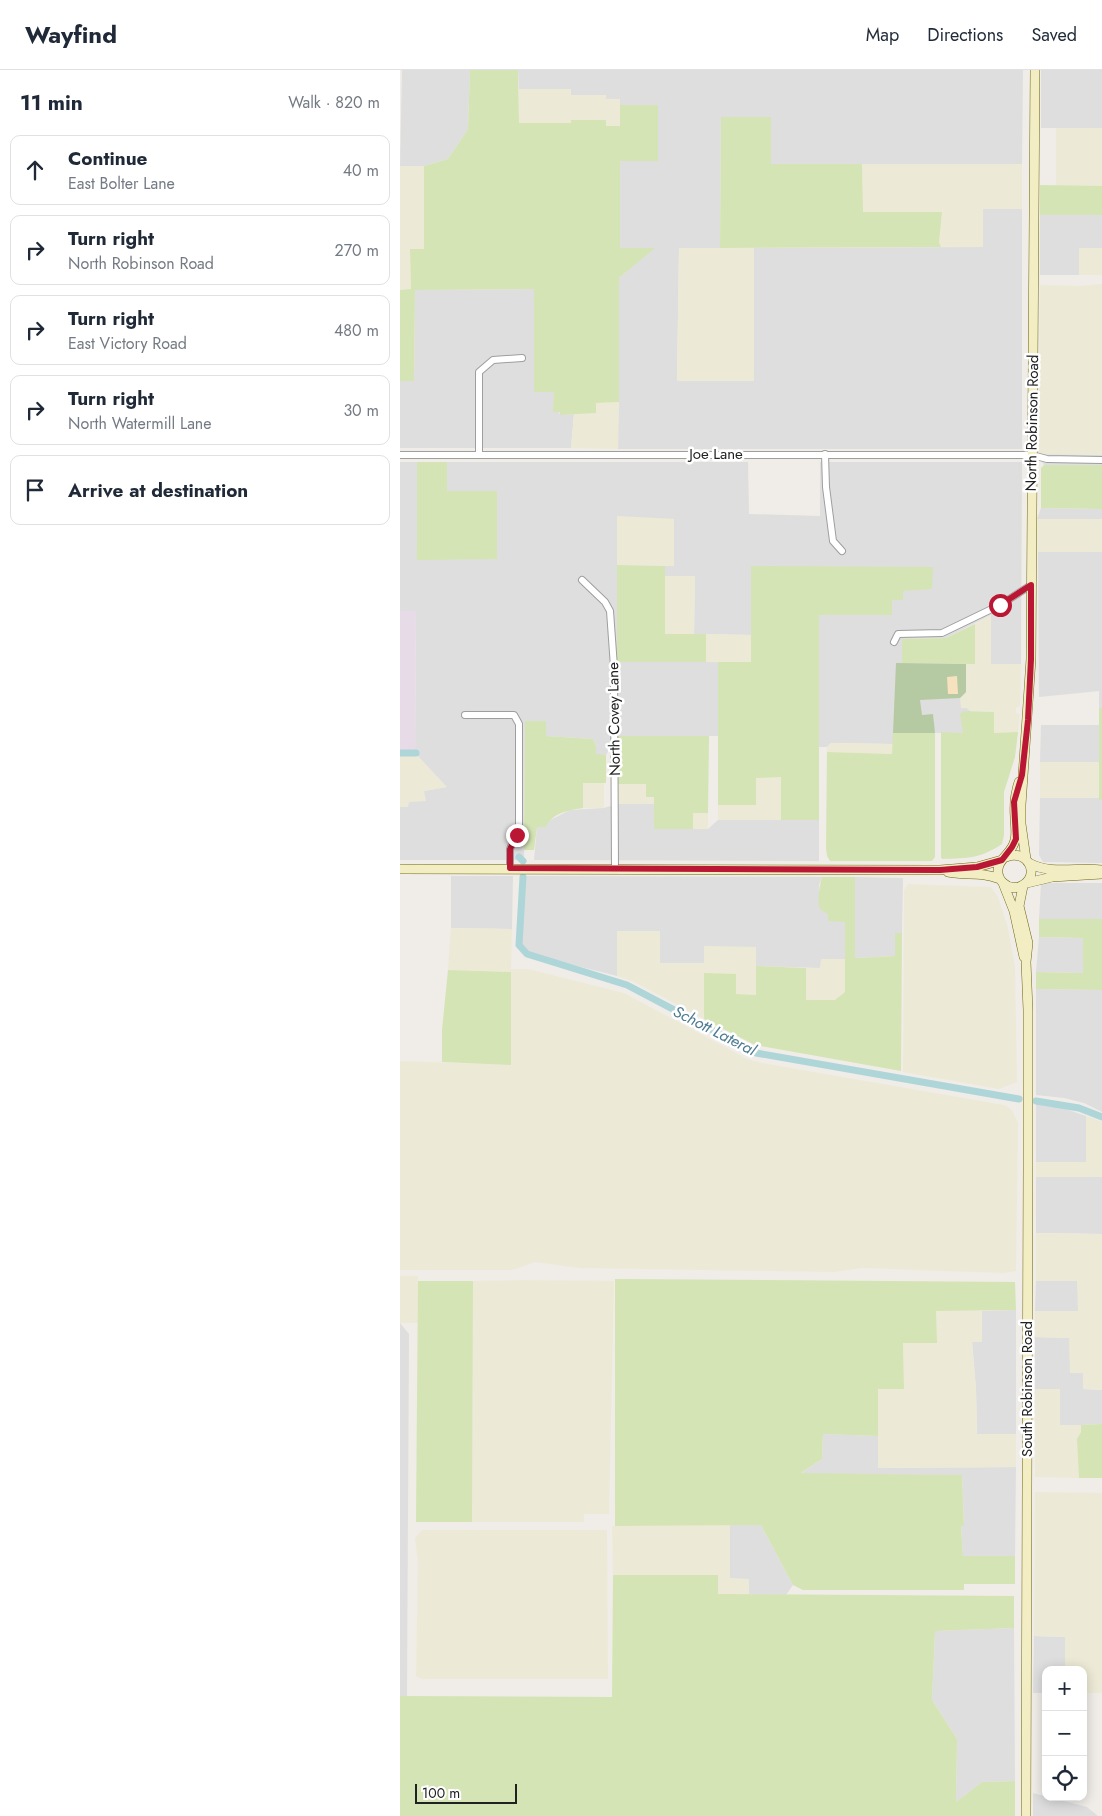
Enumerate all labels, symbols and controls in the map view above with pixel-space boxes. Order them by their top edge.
text: Wayfind [25,17,117,52]
text: Map [866,22,899,48]
text: Directions [927,22,1003,48]
text: Saved [1031,22,1077,48]
text: 11 min [20,88,83,118]
text: Walk · 820 m [288,91,380,114]
text: Continue [68,145,147,172]
icon: ahead [21,156,49,184]
text: 40 m [343,159,379,182]
text: East Bolter Lane [68,172,175,195]
text: Turn right [68,225,154,252]
icon: right [21,236,49,264]
text: 270 m [335,239,379,262]
text: North Robinson Road [68,252,214,275]
text: Turn right [68,305,154,332]
icon: right [21,316,49,344]
text: 480 m [334,319,379,342]
text: East Victory Road [68,332,187,355]
street label: North Robinson Road [1020,354,1044,492]
text: Turn right [68,385,154,412]
icon: right [21,396,49,424]
text: 30 m [343,399,379,422]
text: North Watermill Lane [68,412,212,435]
street label: Joe Lane [687,443,743,465]
icon: arrive [21,476,49,504]
text: Arrive at destination [68,477,248,504]
route start [989,594,1012,617]
street label: North Covey Lane [602,662,626,776]
route end [506,824,529,847]
water label: Schott Lateral [669,1000,761,1062]
street label: South Robinson Road [1016,1321,1038,1457]
map controls [1042,1666,1087,1801]
button: + [1042,1666,1087,1711]
button: − [1042,1711,1087,1756]
button: locate [1042,1756,1087,1801]
scale bar [415,1781,518,1804]
text: 100 m [422,1783,460,1803]

